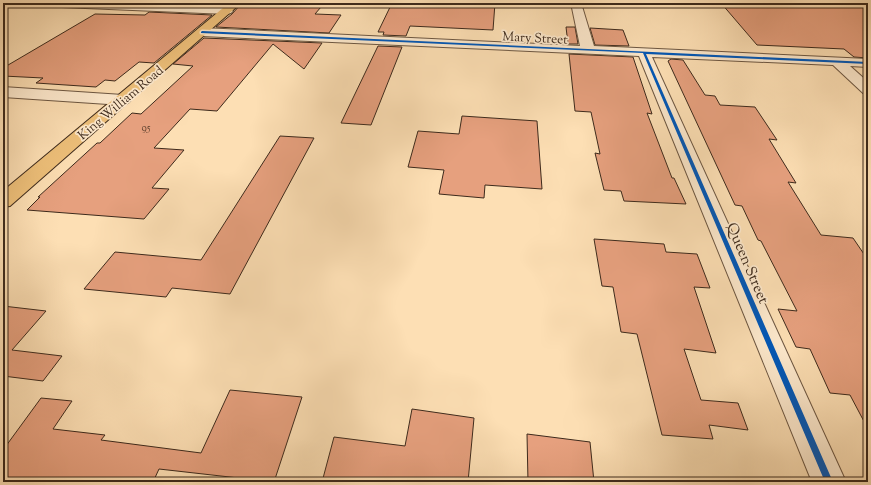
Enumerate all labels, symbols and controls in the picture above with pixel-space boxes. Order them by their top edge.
street label: Mary Street [502,28,569,50]
street label: King William Road [75,62,168,145]
house number: 95 [141,120,151,136]
street label: Queen Street [720,220,773,307]

